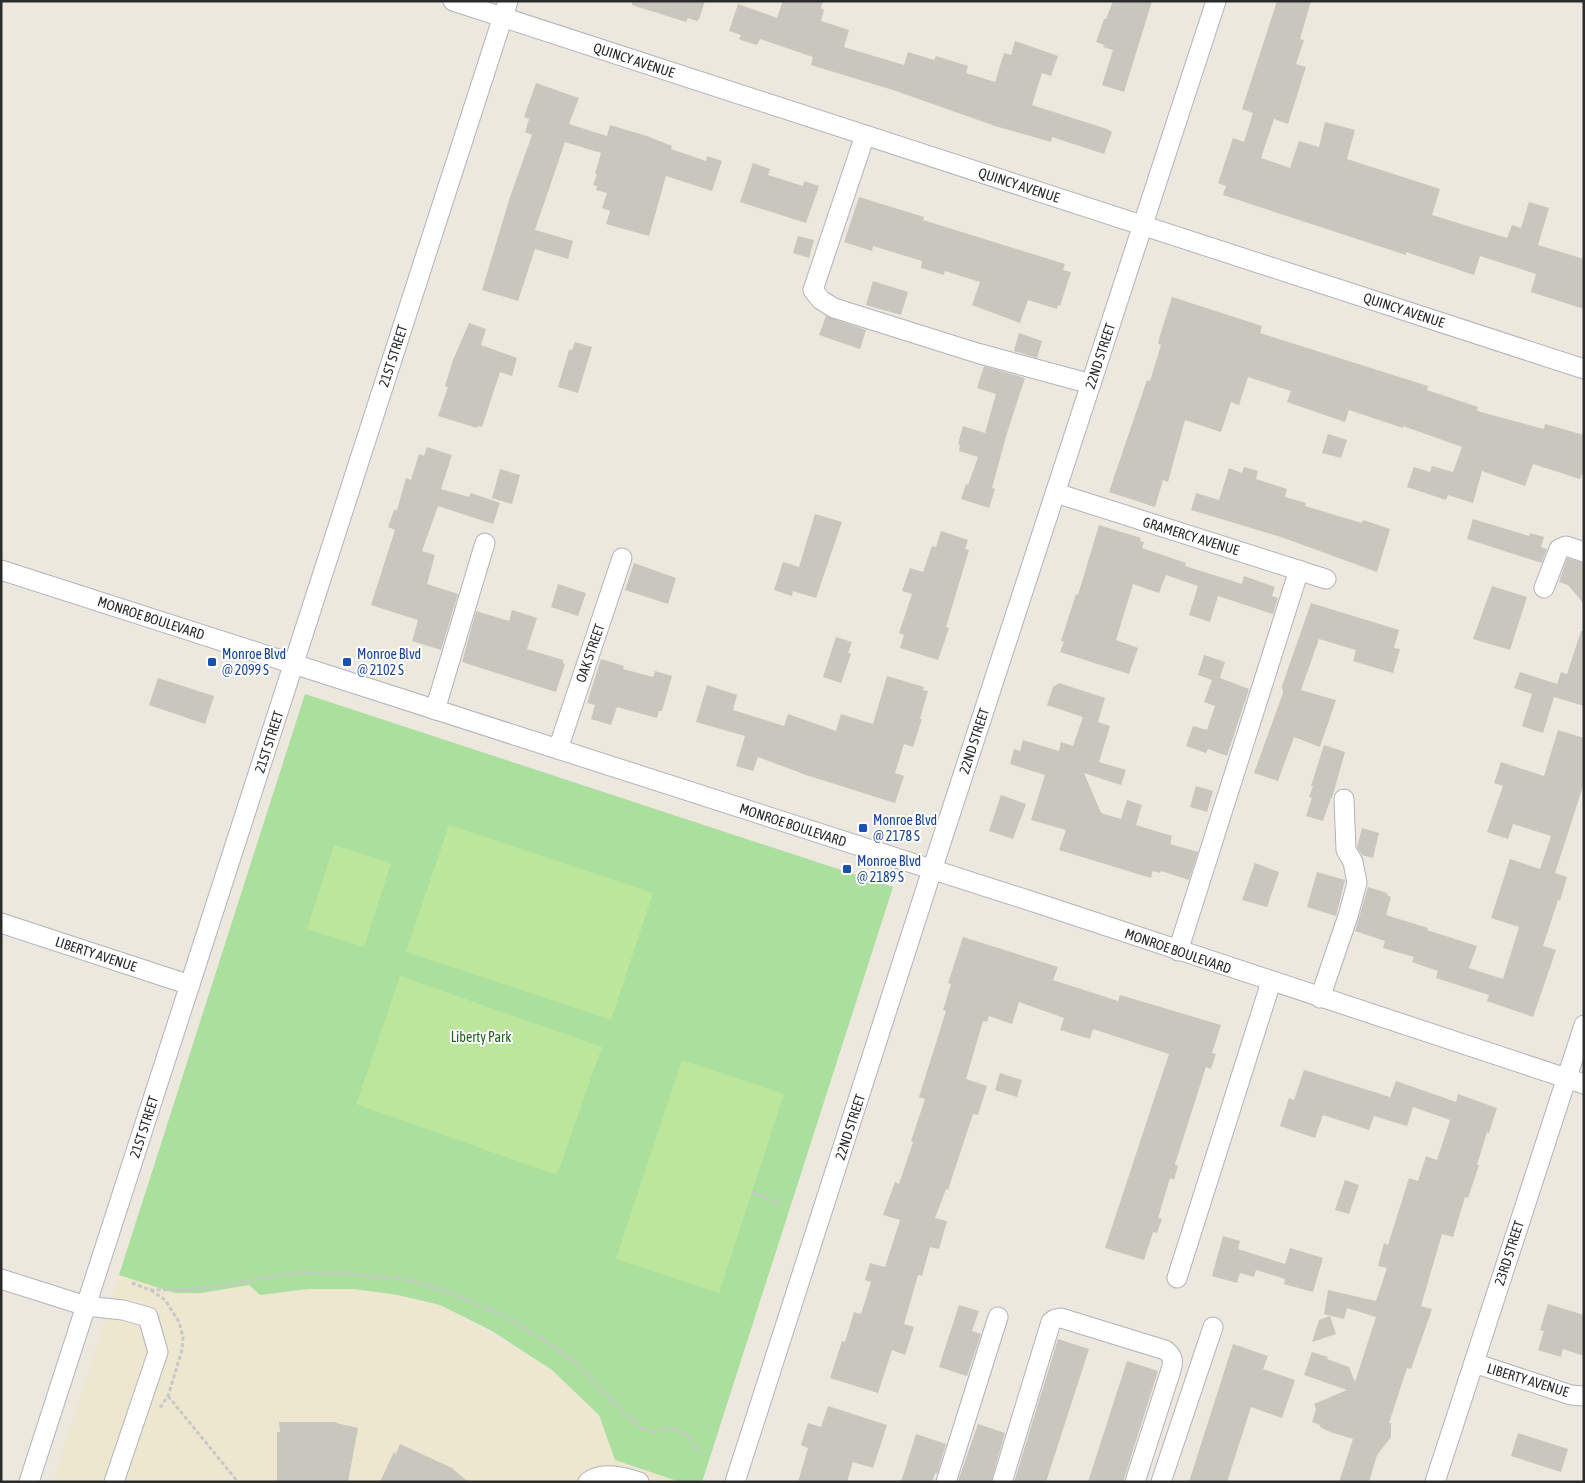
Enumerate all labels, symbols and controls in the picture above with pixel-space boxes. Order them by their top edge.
street label: QUINCY AVENUE [591,39,677,81]
street label: QUINCY AVENUE [976,164,1062,206]
street label: QUINCY AVENUE [1361,289,1447,331]
street label: 22ND STREET [1082,321,1118,391]
street label: 21ST STREET [375,323,411,389]
street label: GRAMERCY AVENUE [1141,514,1241,558]
street label: MONROE BOULEVARD [96,593,207,643]
street label: OAK STREET [573,622,607,684]
place label: Monroe Blvd @ 2099 S [222,646,286,678]
place label: Monroe Blvd @ 2102 S [357,646,421,678]
marker: Monroe Blvd @ 2099 S [206,656,218,668]
marker: Monroe Blvd @ 2102 S [341,656,353,668]
street label: 22ND STREET [956,706,992,776]
street label: 21ST STREET [251,709,287,775]
street label: MONROE BOULEVARD [738,800,849,850]
place label: Monroe Blvd @ 2178 S [873,812,937,844]
marker: Monroe Blvd @ 2178 S [857,822,869,834]
place label: Monroe Blvd @ 2189 S [857,853,921,885]
marker: Monroe Blvd @ 2189 S [841,863,853,875]
street label: MONROE BOULEVARD [1123,925,1233,977]
street label: LIBERTY AVENUE [53,933,139,975]
park label: Liberty Park [451,1029,511,1045]
street label: 22ND STREET [832,1092,868,1162]
street label: 21ST STREET [126,1094,162,1160]
street label: 23RD STREET [1491,1219,1527,1287]
street label: LIBERTY AVENUE [1485,1360,1571,1400]

